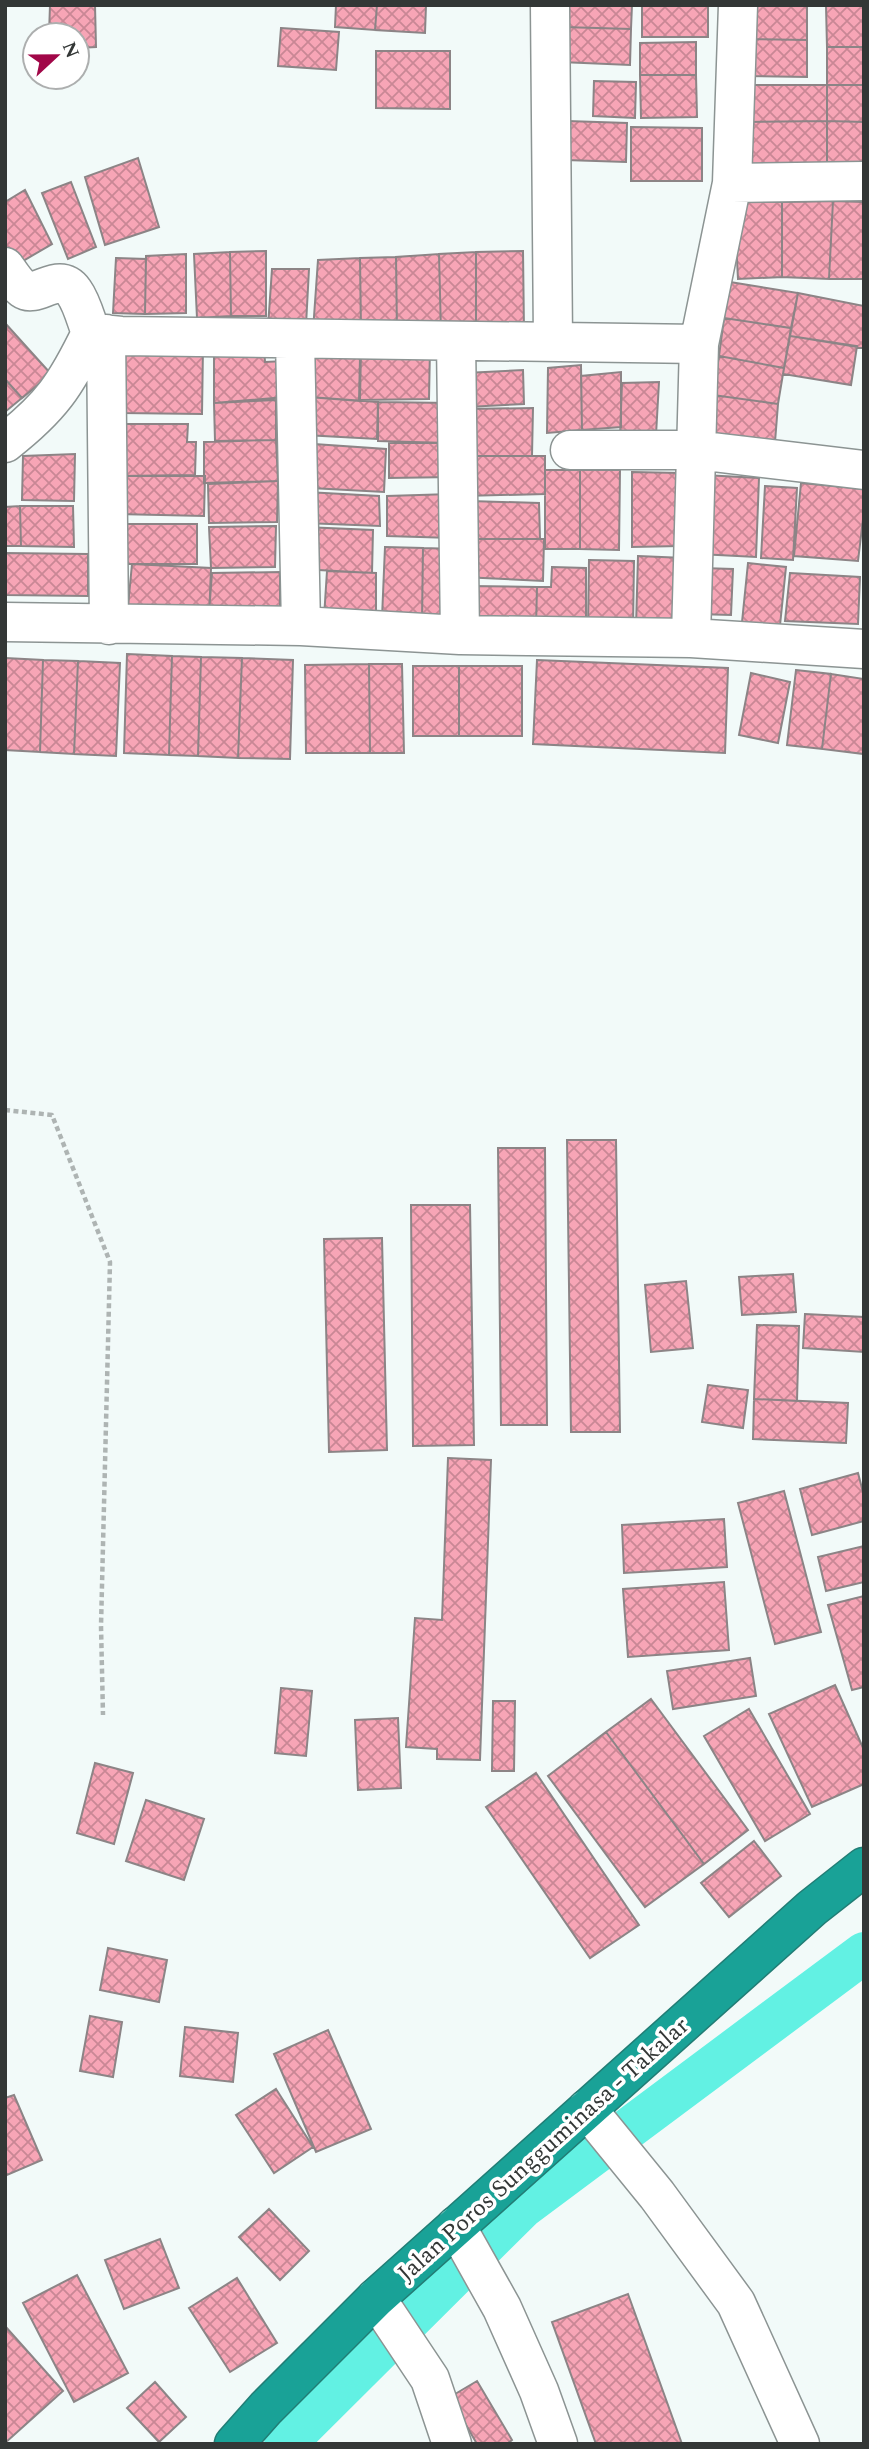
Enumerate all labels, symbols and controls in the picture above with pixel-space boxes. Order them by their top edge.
north arrow [21,21,91,91]
text: N [54,38,87,63]
street label: Jalan Poros Sungguminasa - Takalar [390,2009,697,2291]

